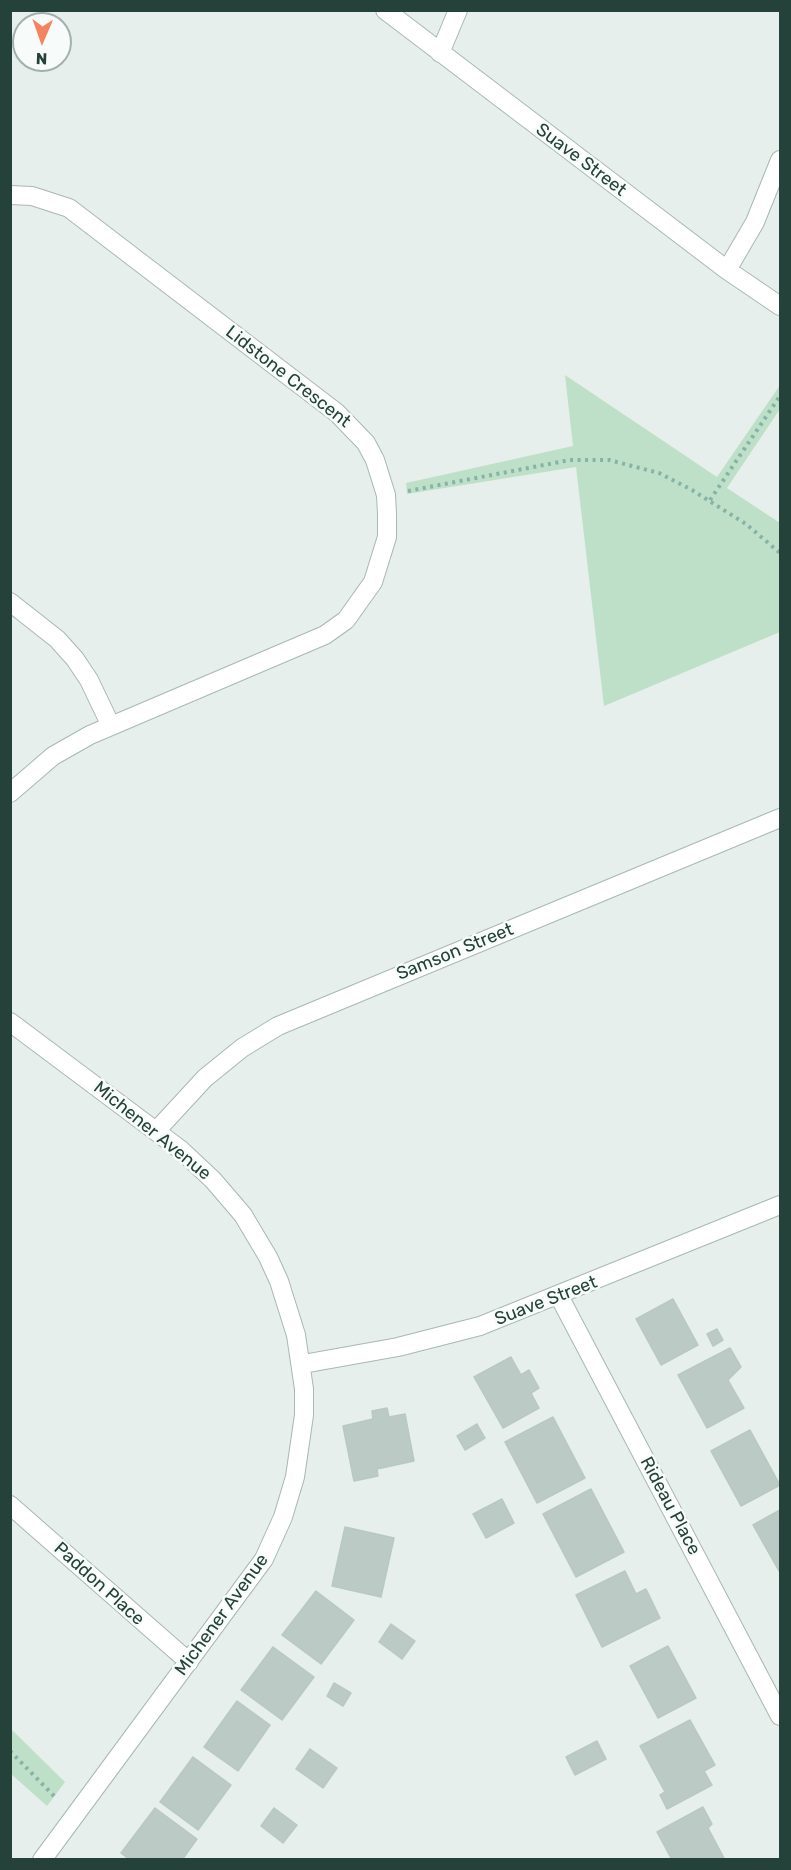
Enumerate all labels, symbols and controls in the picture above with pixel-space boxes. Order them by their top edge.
north arrow [12,12,72,72]
text: N [35,49,48,68]
street label: Suave Street [531,119,631,201]
street label: Lidstone Crescent [221,321,355,433]
street label: Samson Street [393,919,517,985]
street label: Michener Avenue [89,1077,215,1185]
street label: Suave Street [492,1272,600,1330]
street label: Rideau Place [635,1453,705,1559]
street label: Paddon Place [49,1538,149,1630]
street label: Michener Avenue [171,1550,273,1680]

